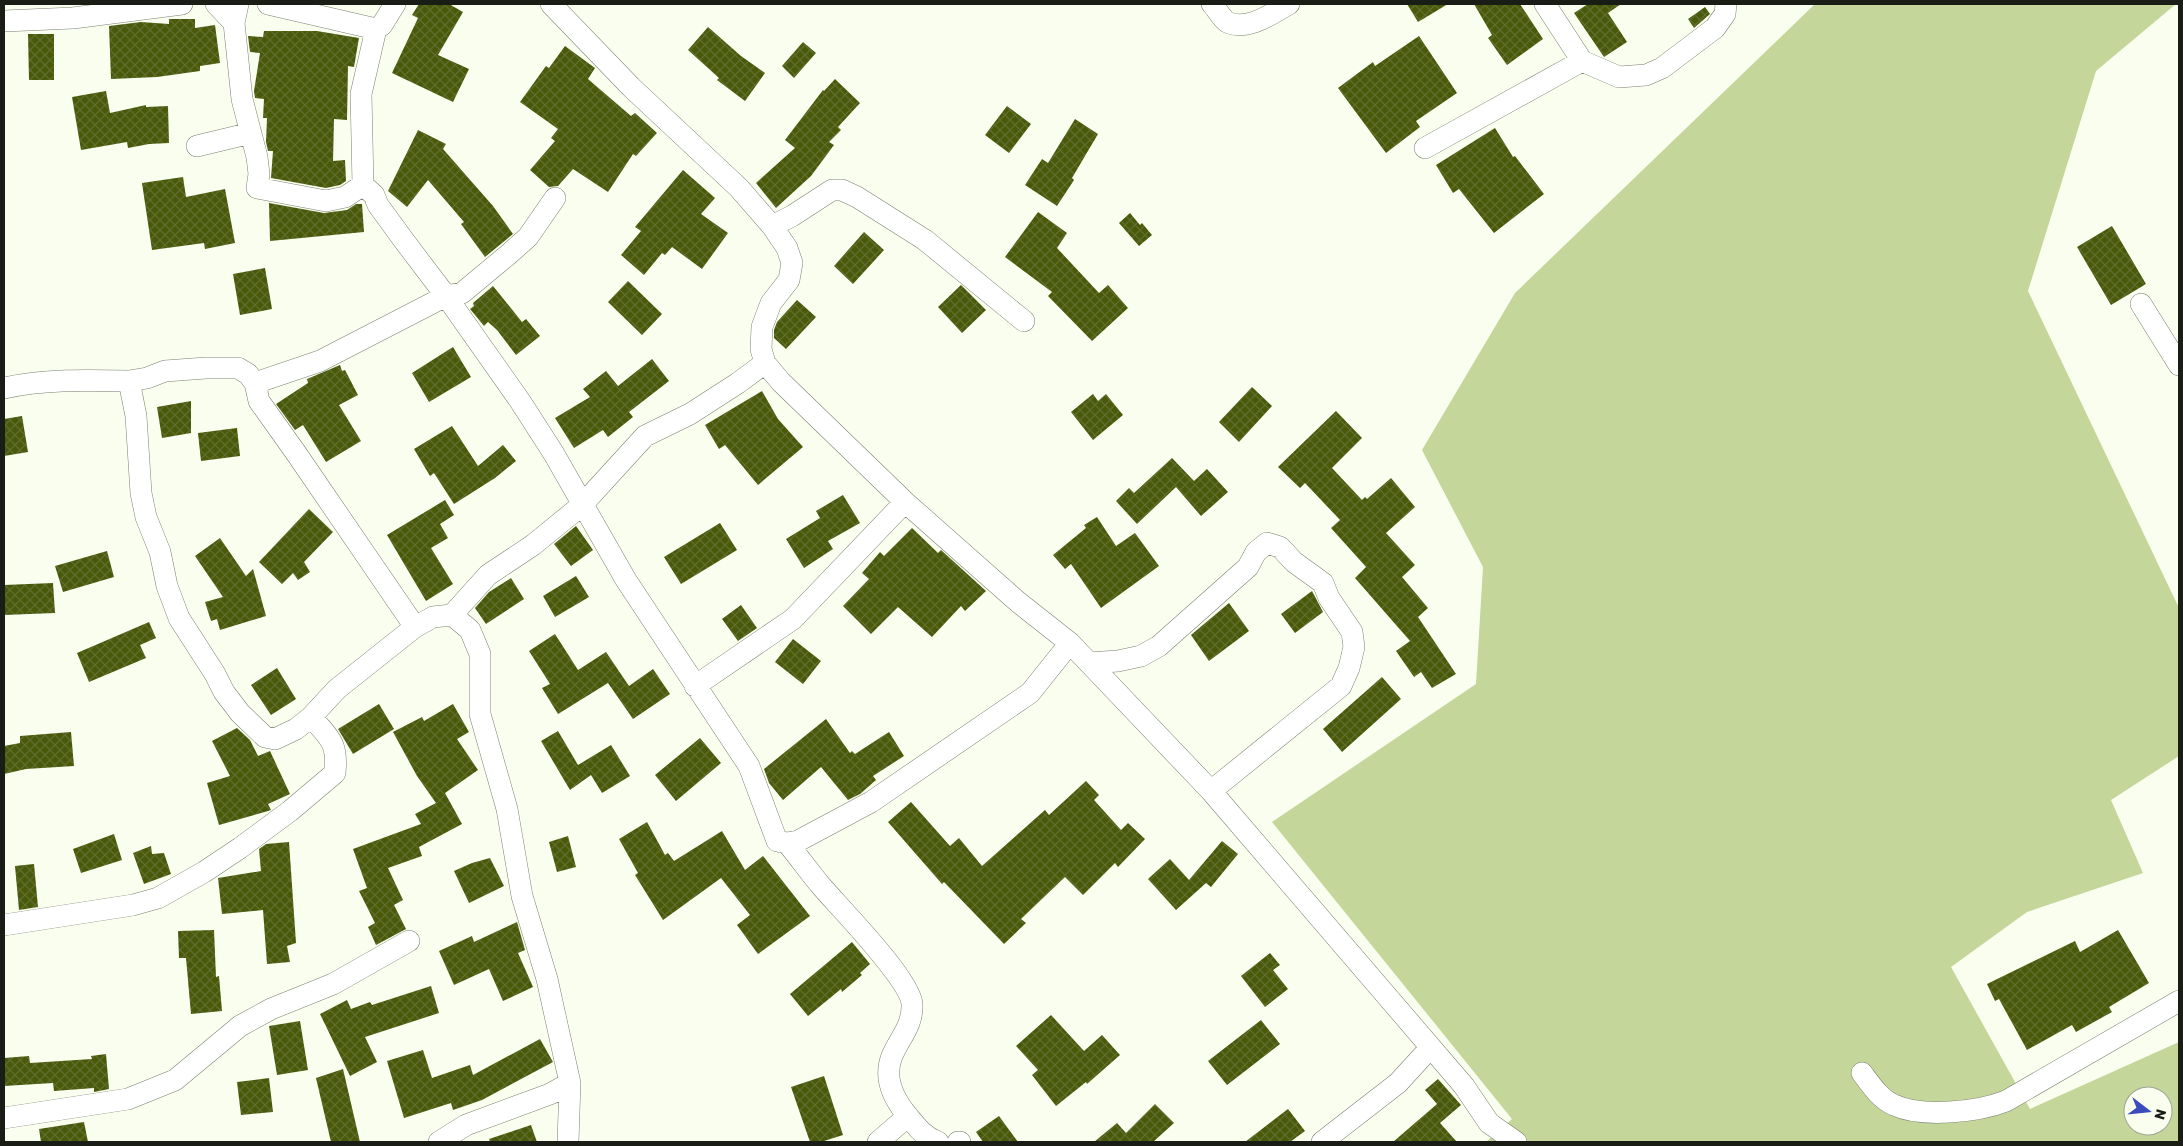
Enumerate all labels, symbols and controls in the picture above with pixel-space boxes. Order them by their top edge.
north arrow [2123,1086,2173,1136]
text: N [2150,1107,2170,1122]

